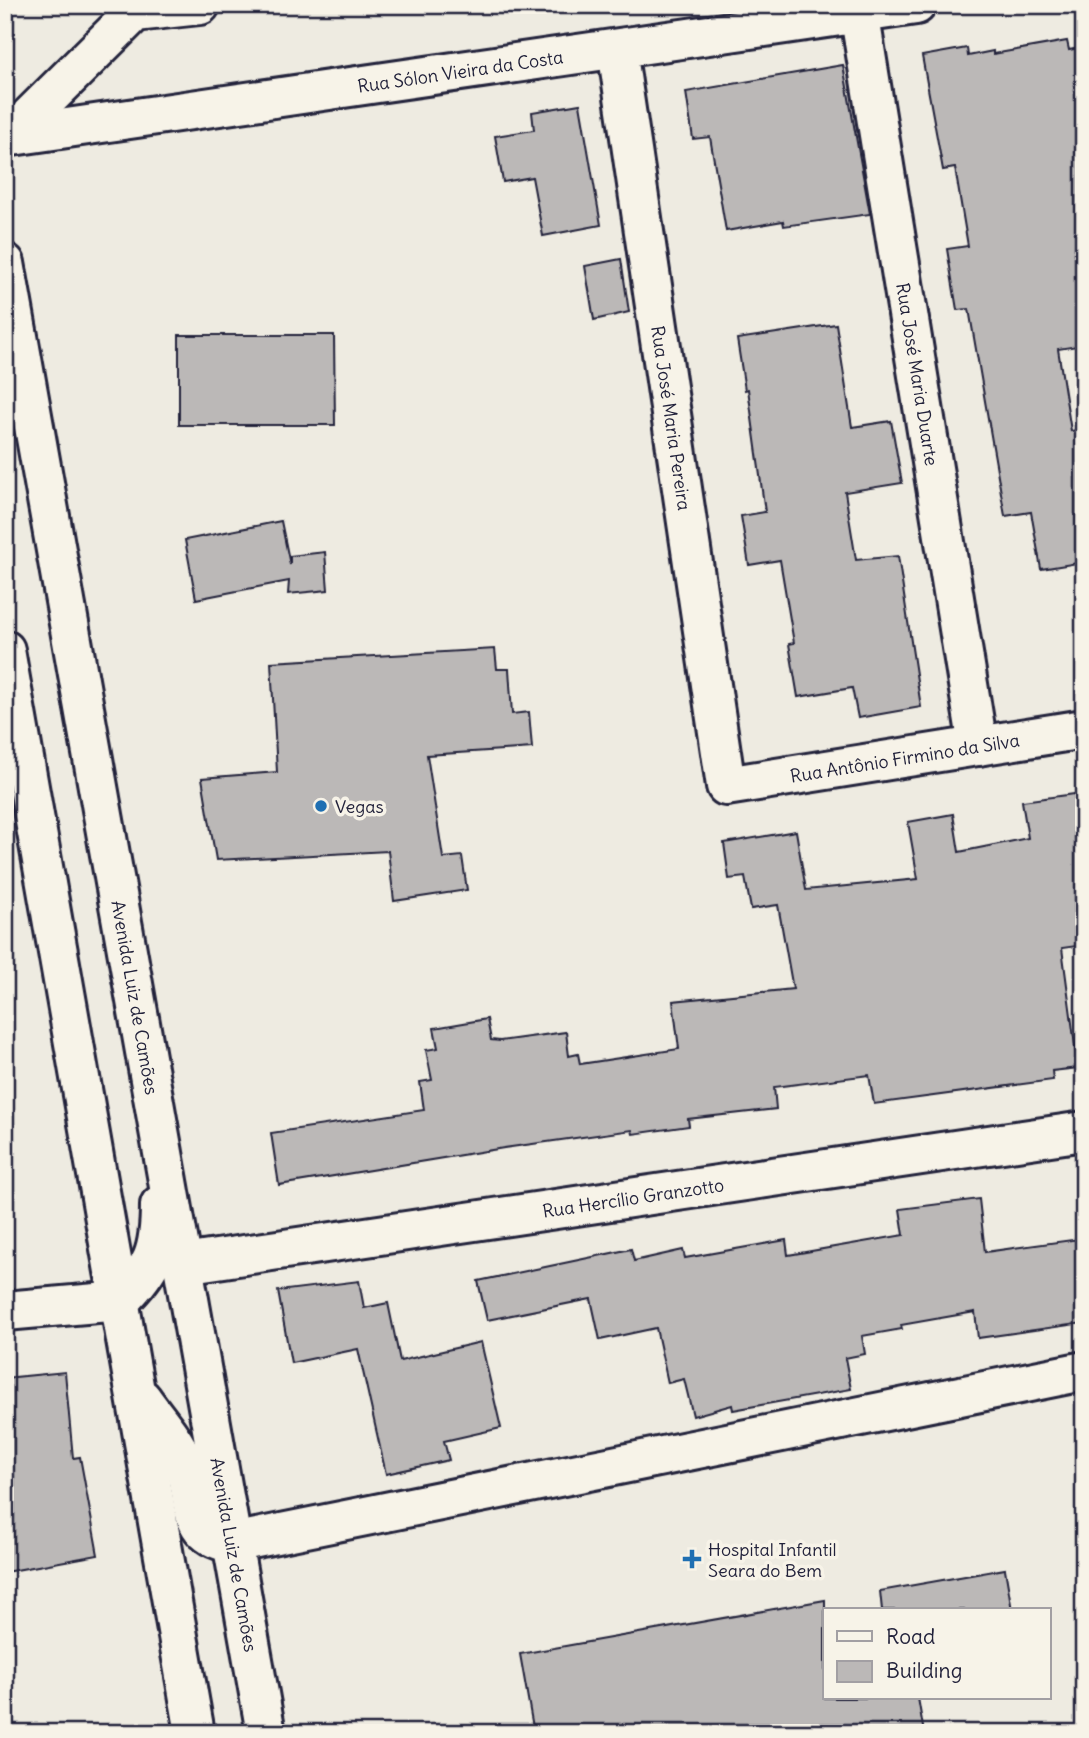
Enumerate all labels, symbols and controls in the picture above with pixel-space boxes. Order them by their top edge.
street label: Rua Sólon Vieira da Costa [356,45,565,97]
street label: Rua José Maria Duarte [892,281,944,467]
street label: Rua José Maria Pereira [647,324,697,512]
street label: Rua Antônio Firmino da Silva [788,728,1021,787]
place label: Vegas [335,795,384,818]
marker: Vegas [313,798,329,814]
street label: Avenida Luiz de Camões [107,899,164,1096]
street label: Rua Hercílio Granzotto [541,1173,726,1222]
street label: Avenida Luiz de Camões [206,1456,263,1654]
place label: Hospital Infantil Seara do Bem [708,1538,837,1582]
marker: Hospital Infantil Seara do Bem [682,1549,702,1569]
legend [823,1608,1050,1700]
text: Road [886,1623,935,1650]
text: Building [886,1657,962,1684]

